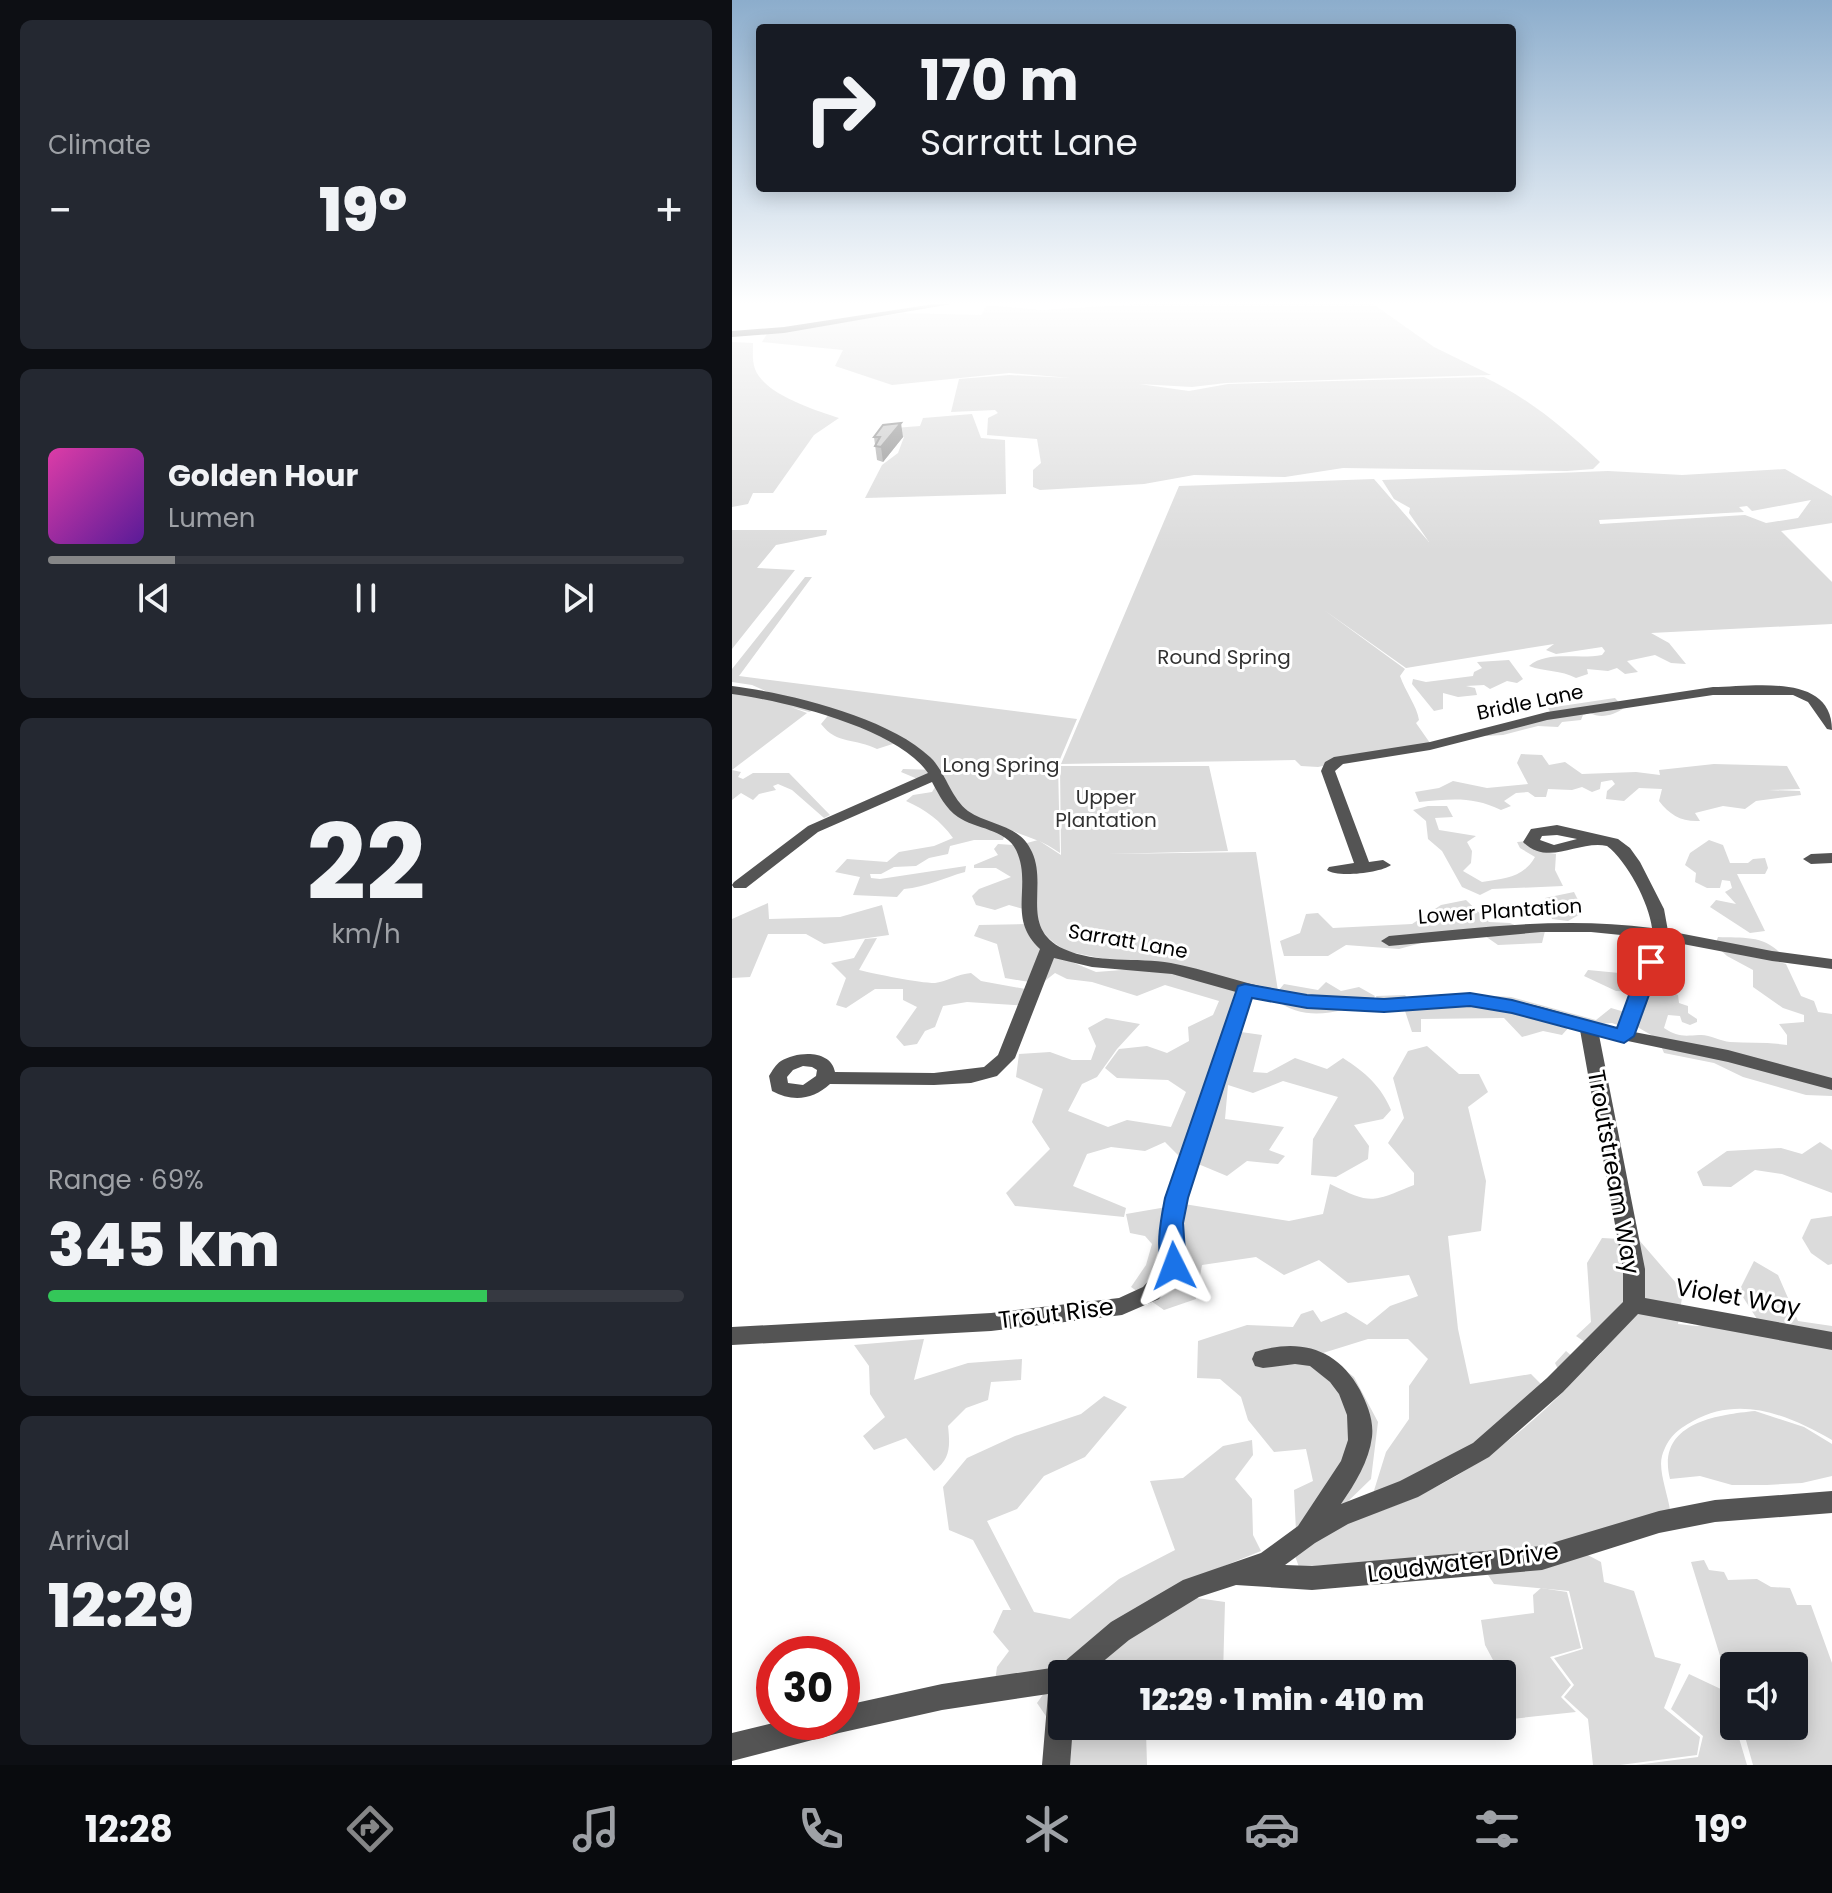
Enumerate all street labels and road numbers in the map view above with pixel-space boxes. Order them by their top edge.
street label: Bridle Lane [1474,677,1586,727]
street label: Lower Plantation [1417,891,1583,931]
street label: Sarratt Lane [1066,917,1190,965]
street label: Troutstream Way [1580,1067,1648,1277]
street label: Violet Way [1673,1270,1804,1324]
street label: Trout Rise [997,1290,1115,1336]
street label: Loudwater Drive [1366,1534,1560,1590]

